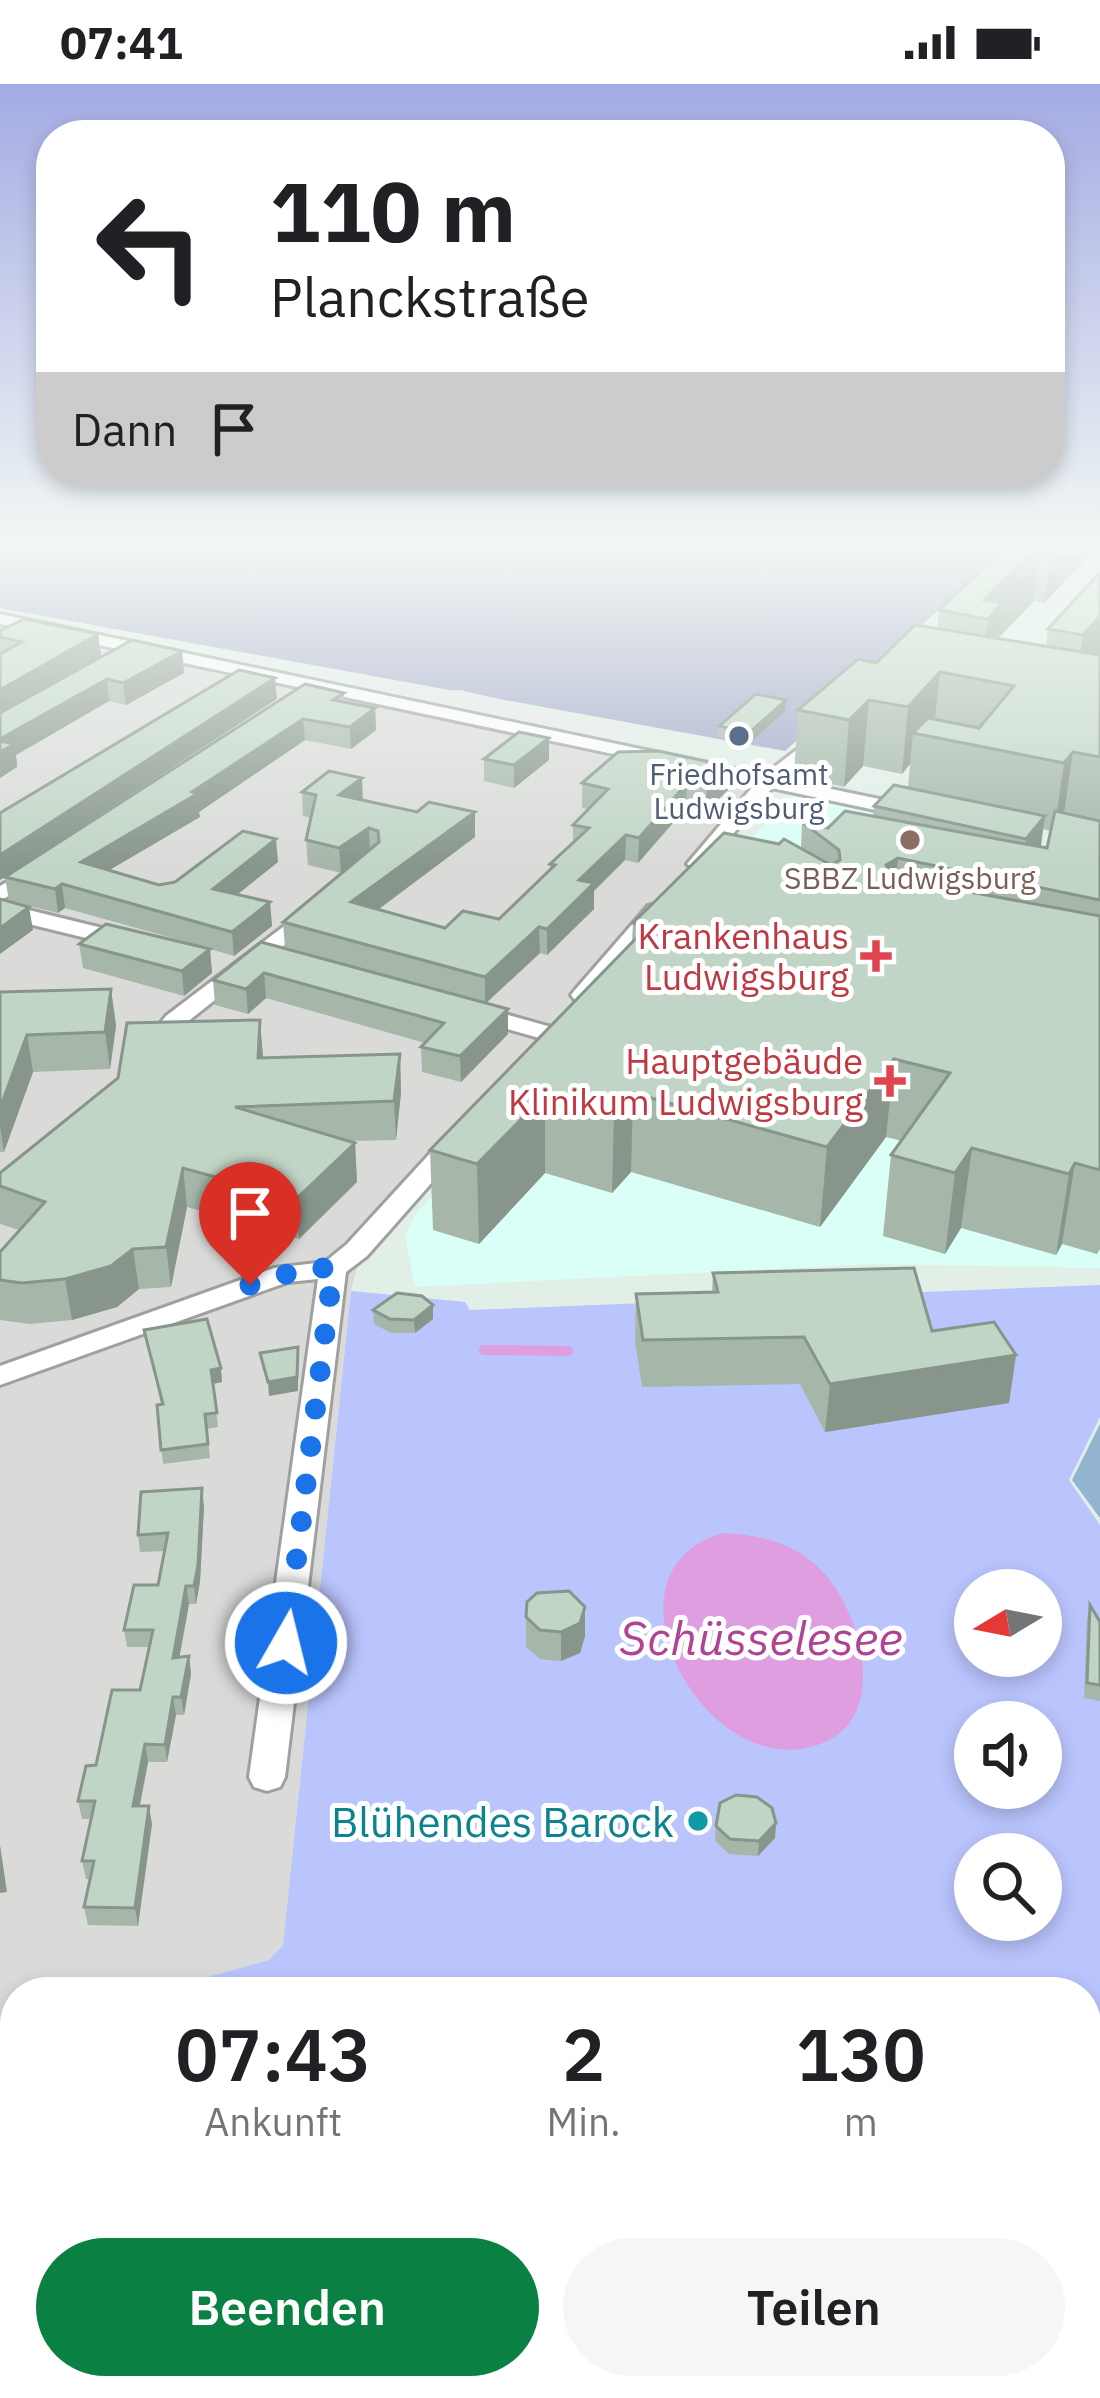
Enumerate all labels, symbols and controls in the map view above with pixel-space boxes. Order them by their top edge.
text: 07:41 [60,13,183,71]
text: 110 m [270,156,516,265]
icon: left [72,168,228,324]
text: Planckstraße [270,262,590,332]
icon: arrive [201,396,267,462]
text: Dann [72,400,177,458]
marker: Friedhofsamt Ludwigsburg [726,723,752,749]
place label: Friedhofsamt Ludwigsburg [649,754,829,827]
marker: SBBZ Ludwigsburg [897,827,923,853]
place label: SBBZ Ludwigsburg [784,858,1036,897]
place label: Krankenhaus Ludwigsburg [638,912,849,1000]
marker: Krankenhaus Ludwigsburg [860,940,892,972]
place label: Hauptgebäude Klinikum Ludwigsburg [508,1037,863,1125]
marker: Hauptgebäude Klinikum Ludwigsburg [874,1065,906,1097]
pin [199,1162,301,1285]
icon: arrive [217,1180,283,1246]
north arrow [954,1569,1062,1677]
map controls [954,1569,1062,1941]
position arrow [223,1580,349,1706]
water label: Schüsselesee [619,1606,903,1668]
button: sound [954,1701,1062,1809]
place label: Blühendes Barock [331,1794,674,1849]
marker: Blühendes Barock [685,1808,711,1834]
button: search [954,1833,1062,1941]
text: 07:43 [175,2007,371,2101]
text: 2 [562,2007,605,2101]
text: 130 [796,2007,926,2101]
text: Ankunft [204,2096,342,2147]
text: Min. [546,2096,621,2147]
text: m [844,2096,878,2147]
button: Beenden [36,2238,539,2376]
button: Teilen [563,2238,1065,2376]

